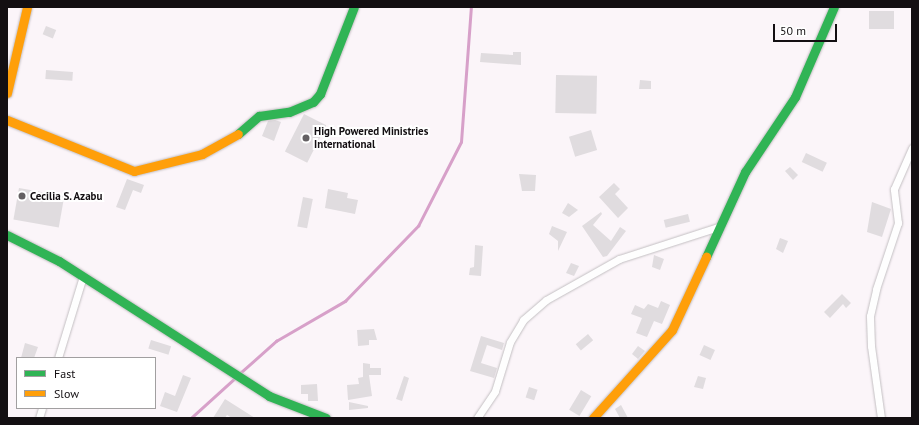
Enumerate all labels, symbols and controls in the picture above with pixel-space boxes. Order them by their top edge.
scale bar [775,16,839,42]
text: 50 m [780,23,806,38]
place label: High Powered Ministries International [314,125,428,151]
marker: High Powered Ministries International [301,133,311,143]
place label: Cecilia S. Azabu [30,189,104,203]
marker: Cecilia S. Azabu [17,191,27,201]
legend [16,357,156,409]
text: Fast [54,366,75,381]
text: Slow [54,386,79,401]

